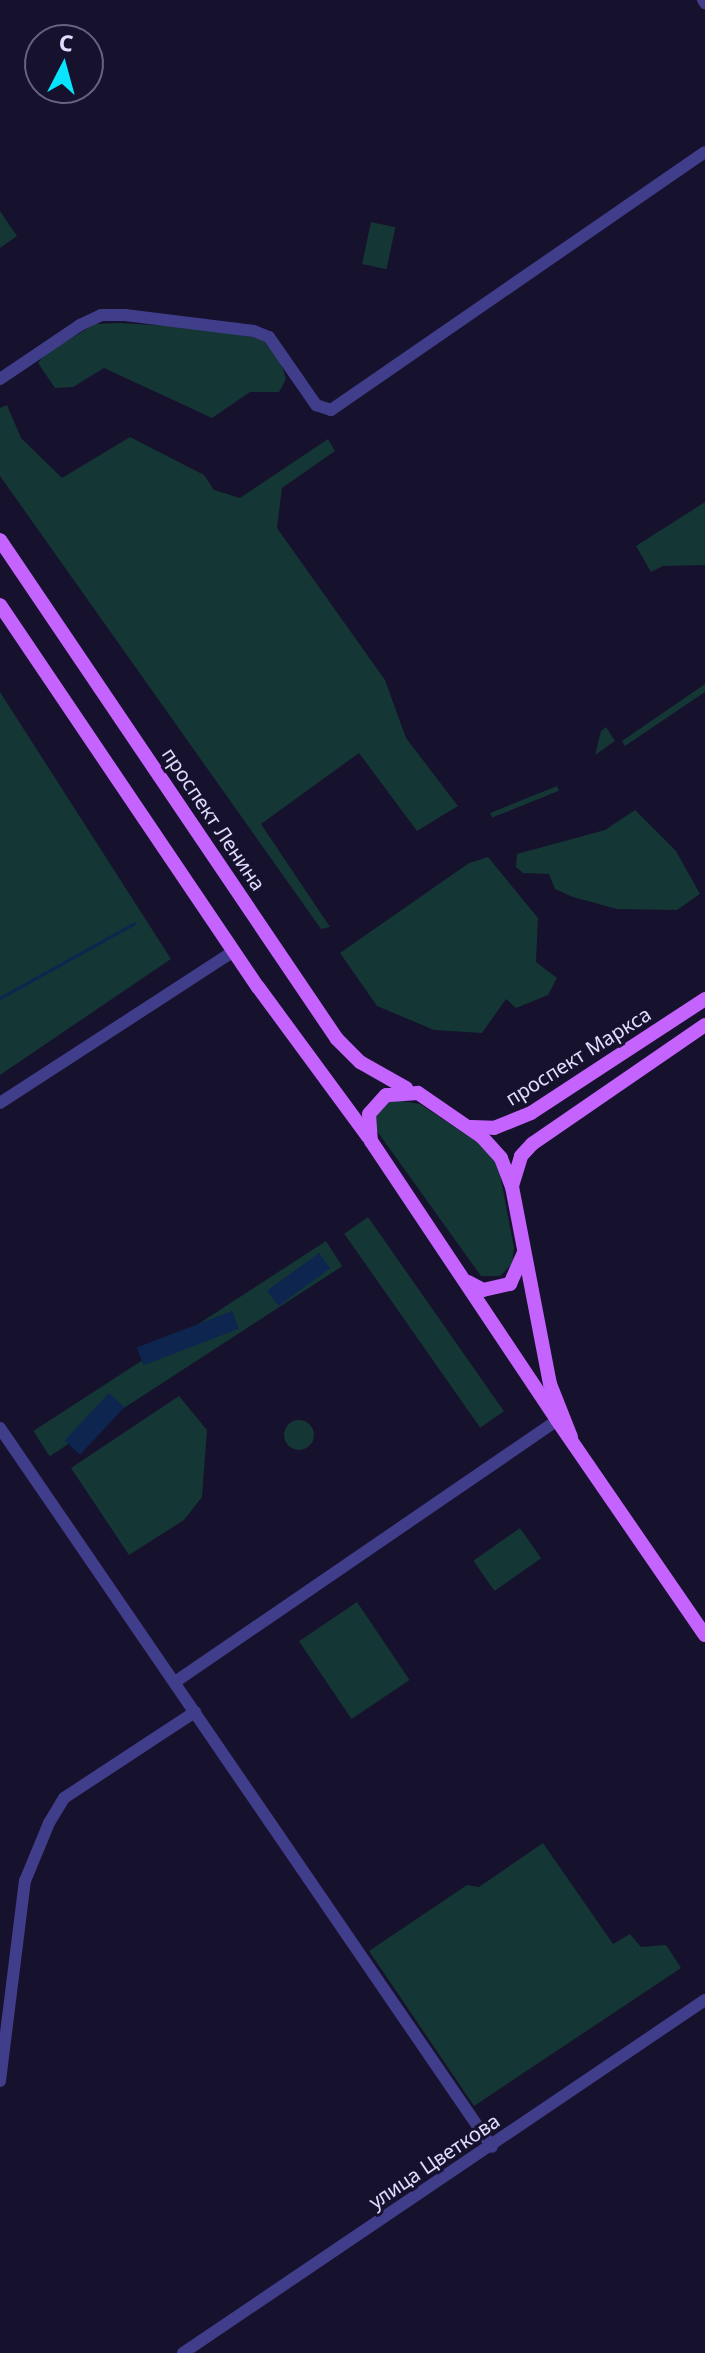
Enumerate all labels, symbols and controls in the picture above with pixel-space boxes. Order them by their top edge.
north arrow [24,24,104,104]
text: С [58,26,75,58]
street label: проспект Ленина [157,743,271,895]
street label: проспект Маркса [501,1002,655,1110]
street label: улица Цветкова [364,2108,504,2214]

